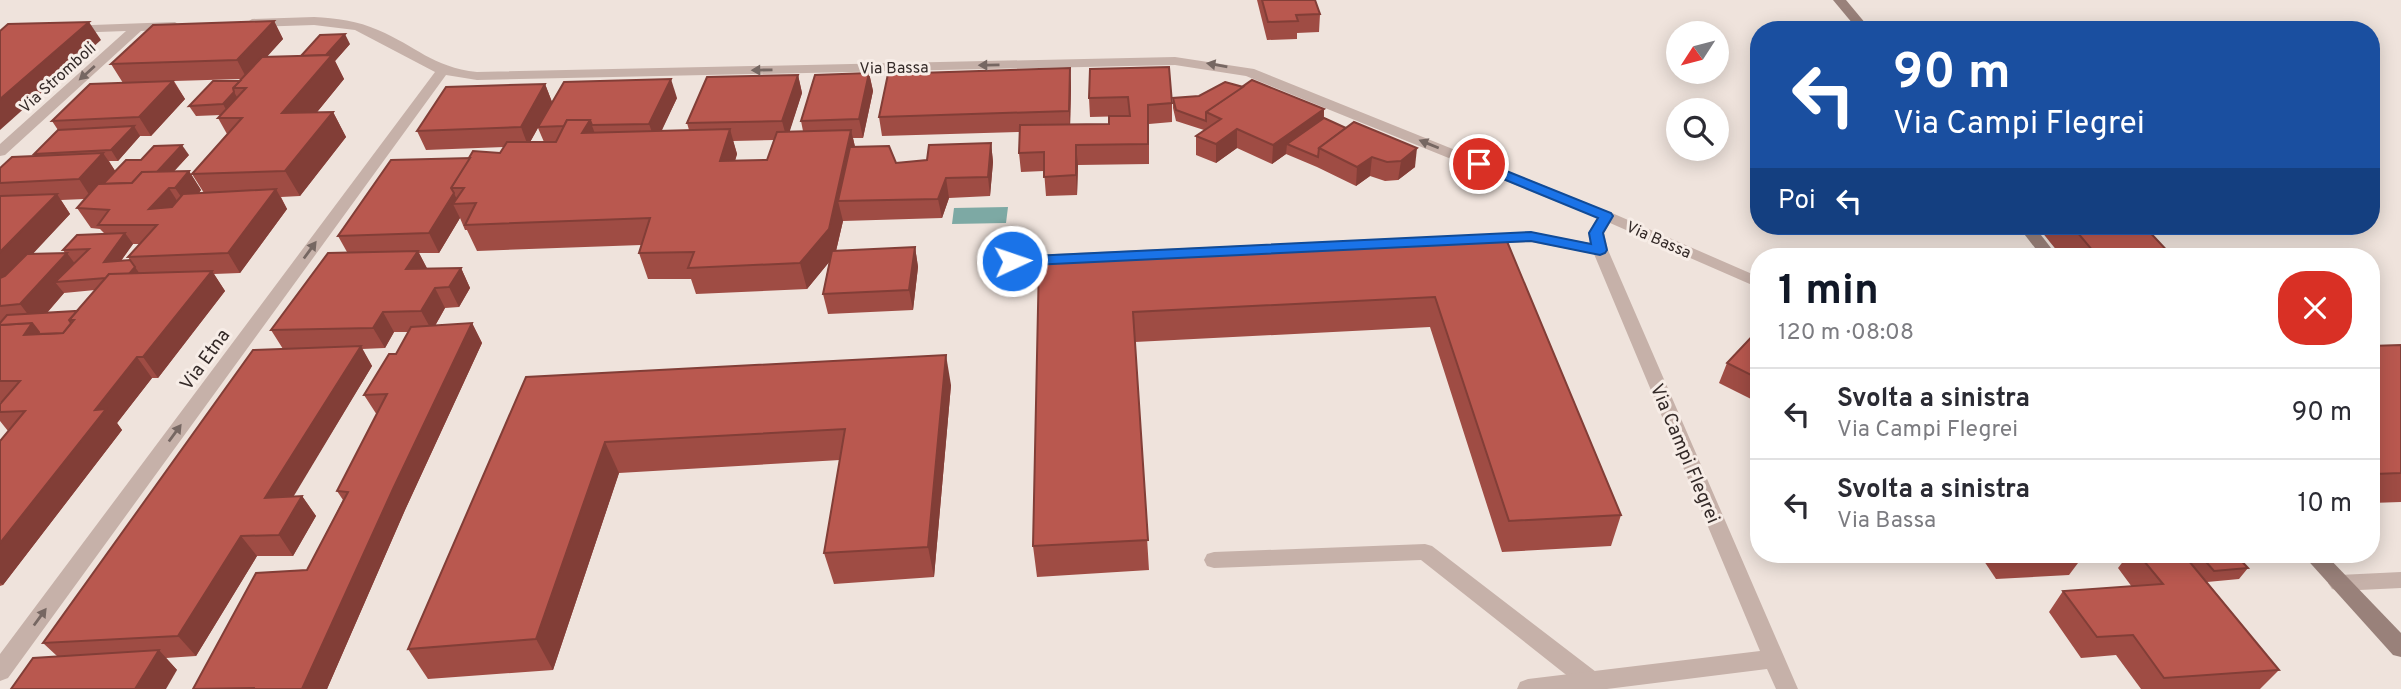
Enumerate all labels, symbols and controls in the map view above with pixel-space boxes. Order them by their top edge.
north arrow [1666,21,1729,84]
map controls [1666,21,1729,161]
street label: Via Stromboli [16,39,101,118]
text: 90 m [1893,44,2011,106]
icon: left [1778,49,1869,140]
street label: Via Bassa [859,58,929,80]
one-way arrow [978,59,1000,71]
one-way arrow [1206,59,1228,70]
one-way arrow [751,64,773,76]
one-way arrow [78,65,96,81]
button: search [1666,98,1729,161]
text: Via Campi Flegrei [1893,105,2145,145]
pin [1449,134,1509,194]
one-way arrow [1419,139,1440,150]
icon: arrive [1460,145,1498,183]
icon: left [1830,182,1868,220]
text: Poi [1778,185,1816,218]
street label: Via Bassa [1623,218,1694,264]
position arrow [975,224,1049,298]
one-way arrow [303,241,317,259]
text: 1 min [1778,266,1879,319]
button: close [2278,271,2352,345]
text: 120 m · 08:08 [1778,319,1914,348]
street label: Via Etna [175,325,236,396]
street label: Via Campi Flegrei [1644,380,1724,527]
text: Svolta a sinistra [1837,383,2030,416]
icon: left [1778,395,1816,433]
text: 90 m [2292,397,2352,430]
text: Via Campi Flegrei [1837,416,2018,445]
one-way arrow [168,424,182,442]
text: Svolta a sinistra [1837,474,2030,507]
icon: left [1778,486,1816,524]
text: 10 m [2297,488,2352,521]
text: Via Bassa [1837,507,1936,536]
one-way arrow [33,608,48,626]

